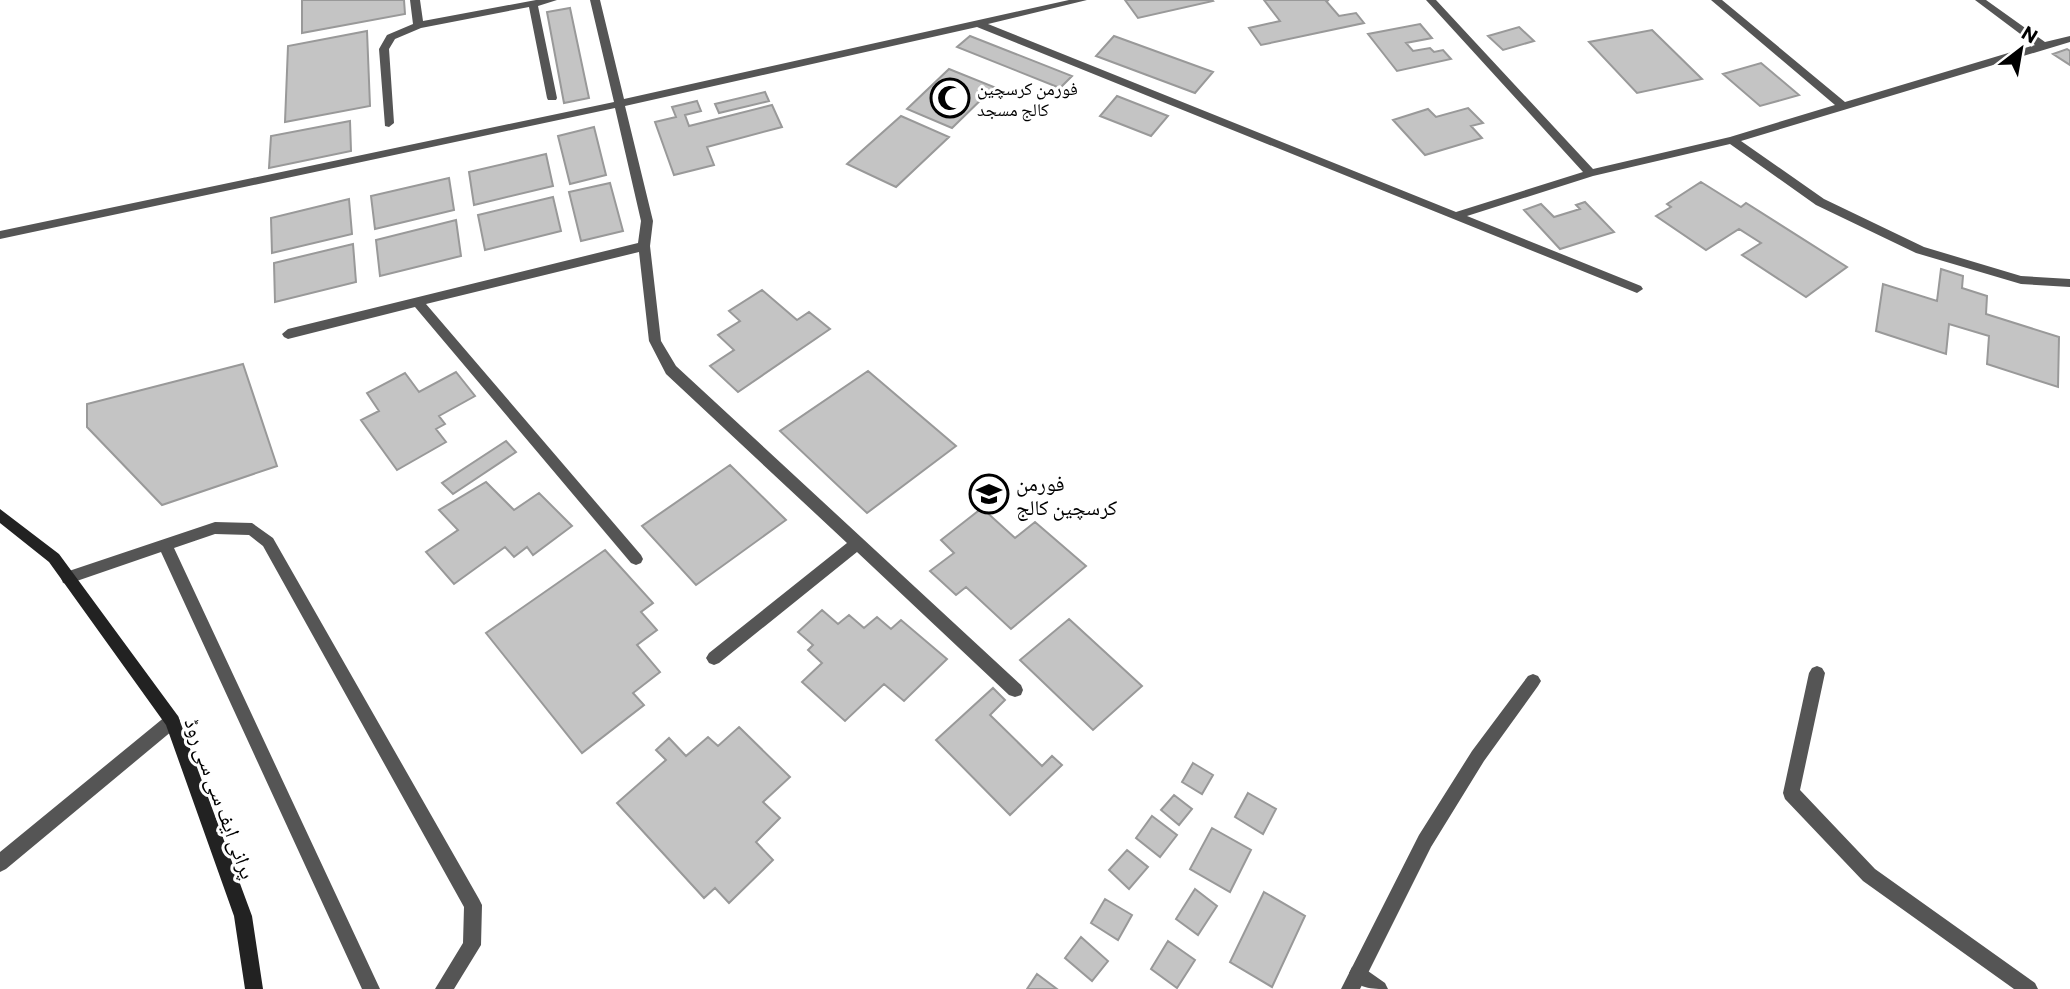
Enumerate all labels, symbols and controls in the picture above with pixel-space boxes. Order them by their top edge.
north arrow [1986,14,2056,84]
text: N [2018,20,2042,48]
mosque icon: فورمن کرسچین کالج مسجد [929,77,971,119]
place label: فورمن کرسچین کالج مسجد [977,77,1078,122]
place label: فورمن کرسچین کالج [1016,470,1118,521]
school or university icon: فورمن کرسچین کالج [968,473,1010,515]
street label: پرانی ایف سی سی روڈ [178,714,262,883]

